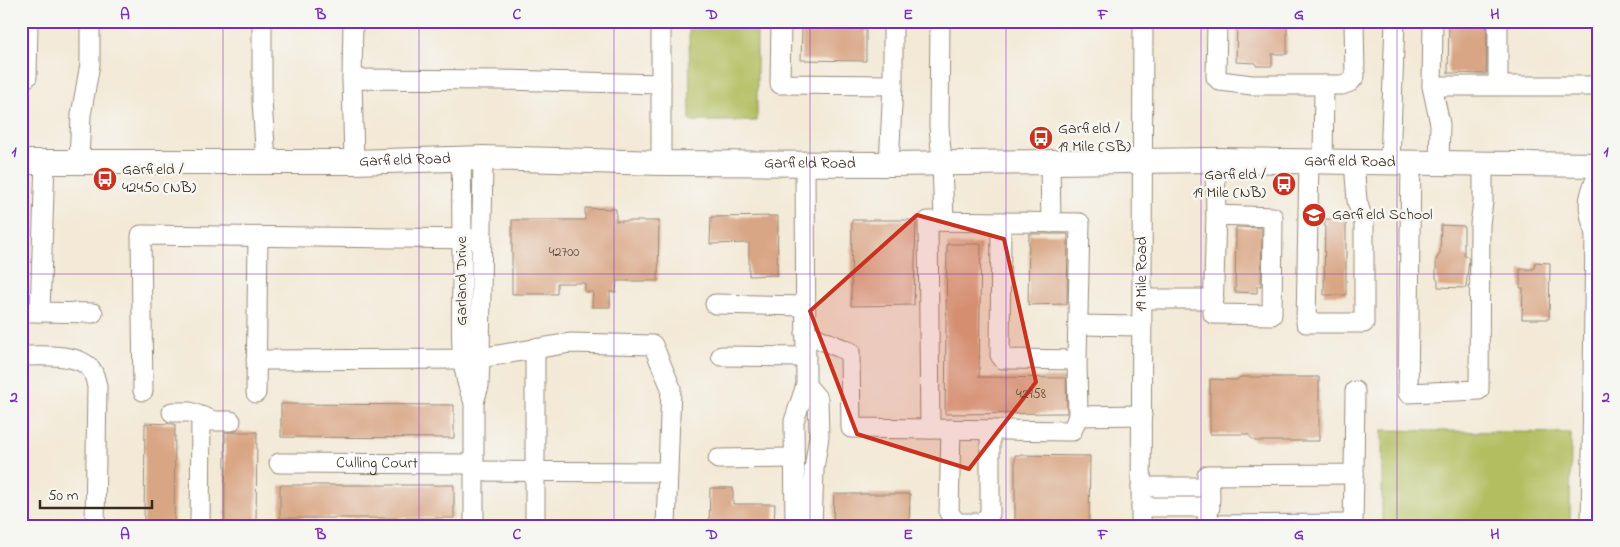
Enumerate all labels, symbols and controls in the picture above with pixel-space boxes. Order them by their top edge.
text: A [120,3,130,27]
text: B [315,3,327,27]
text: C [513,3,522,27]
text: D [705,3,718,27]
text: E [903,3,913,27]
text: F [1097,3,1109,27]
text: G [1294,3,1304,27]
text: H [1490,3,1500,27]
place label: Garfield / 19 Mile (SB) [1058,117,1131,159]
bus stop icon: Garfield / 19 Mile (SB) [1028,125,1054,151]
text: 1 [11,140,17,164]
text: 1 [1603,140,1609,164]
street label: Garfield Road [359,147,451,174]
street label: Garfield Road [1304,149,1396,174]
street label: Garfield Road [764,151,856,176]
place label: Garfield / 42450 (NB) [122,158,197,200]
place label: Garfield / 19 Mile (NB) [1193,163,1266,205]
bus stop icon: Garfield / 42450 (NB) [92,166,118,192]
bus stop icon: Garfield / 19 Mile (NB) [1271,171,1297,197]
school or university icon: Garfield School [1301,202,1327,228]
place label: Garfield School [1332,203,1433,227]
street label: Garland Drive [450,236,474,326]
street label: 19 Mile Road [1130,236,1154,312]
house number: 42700 [549,242,579,263]
house number: 42958 [1016,384,1046,405]
text: 2 [9,386,18,410]
text: 2 [1601,386,1610,410]
street label: Culling Court [336,451,419,476]
scale bar [40,477,152,509]
text: 50 m [48,485,79,507]
text: A [120,523,130,547]
text: B [315,523,327,547]
text: C [513,523,522,547]
text: D [705,523,718,547]
text: E [903,523,913,547]
text: F [1097,523,1109,547]
text: G [1294,523,1304,547]
text: H [1490,523,1500,547]

